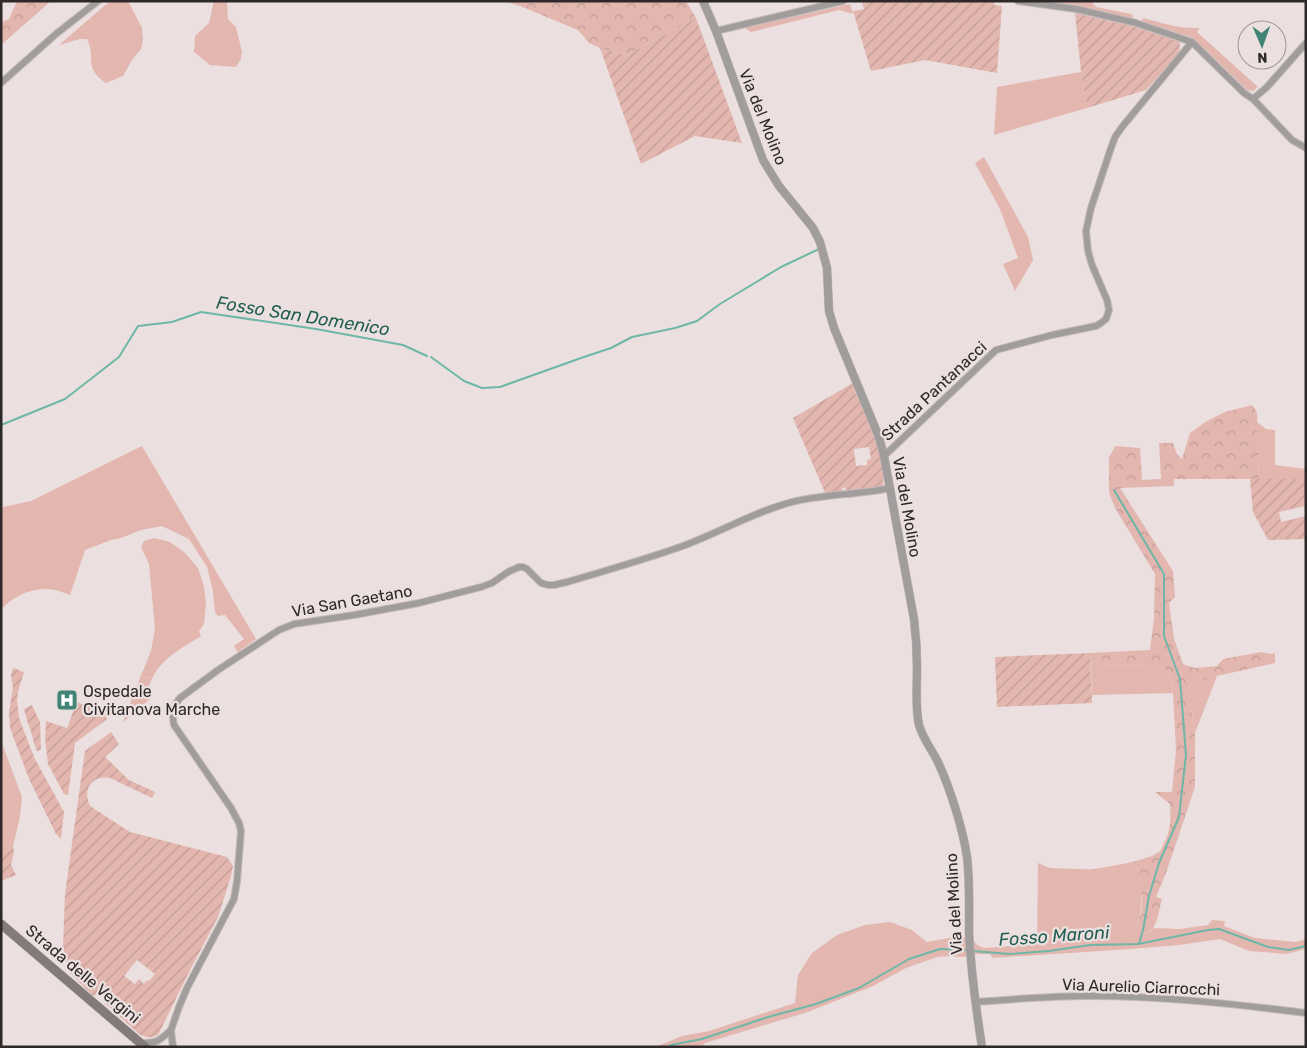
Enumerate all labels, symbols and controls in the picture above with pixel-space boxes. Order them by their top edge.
north arrow [1237,20,1287,70]
text: N [1257,49,1268,66]
street label: Via del Molino [735,66,791,168]
water label: Fosso San Domenico [215,291,391,341]
street label: Strada Pantanacci [877,337,991,445]
street label: Via del Molino [889,455,925,559]
street label: Via San Gaetano [290,581,414,621]
place label: Ospedale Civitanova Marche [83,682,220,719]
hospital icon: Ospedale Civitanova Marche [55,688,79,712]
street label: Via del Molino [942,853,966,955]
street label: Strada delle Vergini [22,921,144,1027]
water label: Fosso Maroni [998,921,1111,951]
street label: Via Aurelio Ciarrocchi [1061,975,1221,999]

